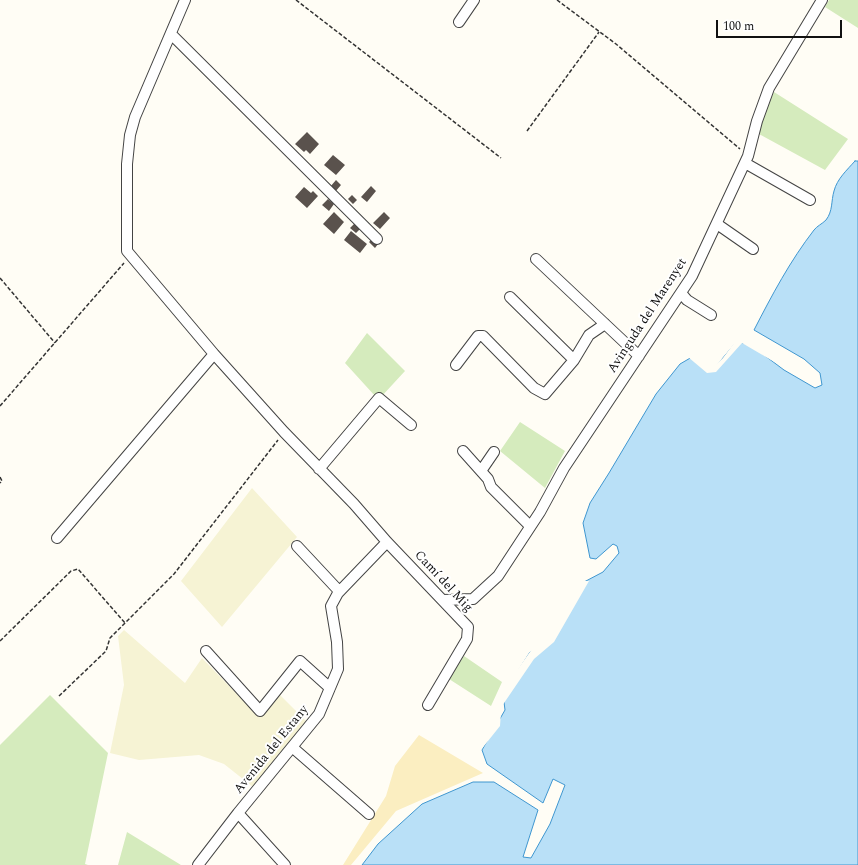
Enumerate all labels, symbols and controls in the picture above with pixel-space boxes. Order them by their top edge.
scale bar [718,12,844,38]
text: 100 m [723,17,754,36]
street label: Avinguda del Marenyet [605,256,691,376]
street label: Camí del Mig [411,548,475,616]
street label: Avenida del Estany [232,703,312,797]

